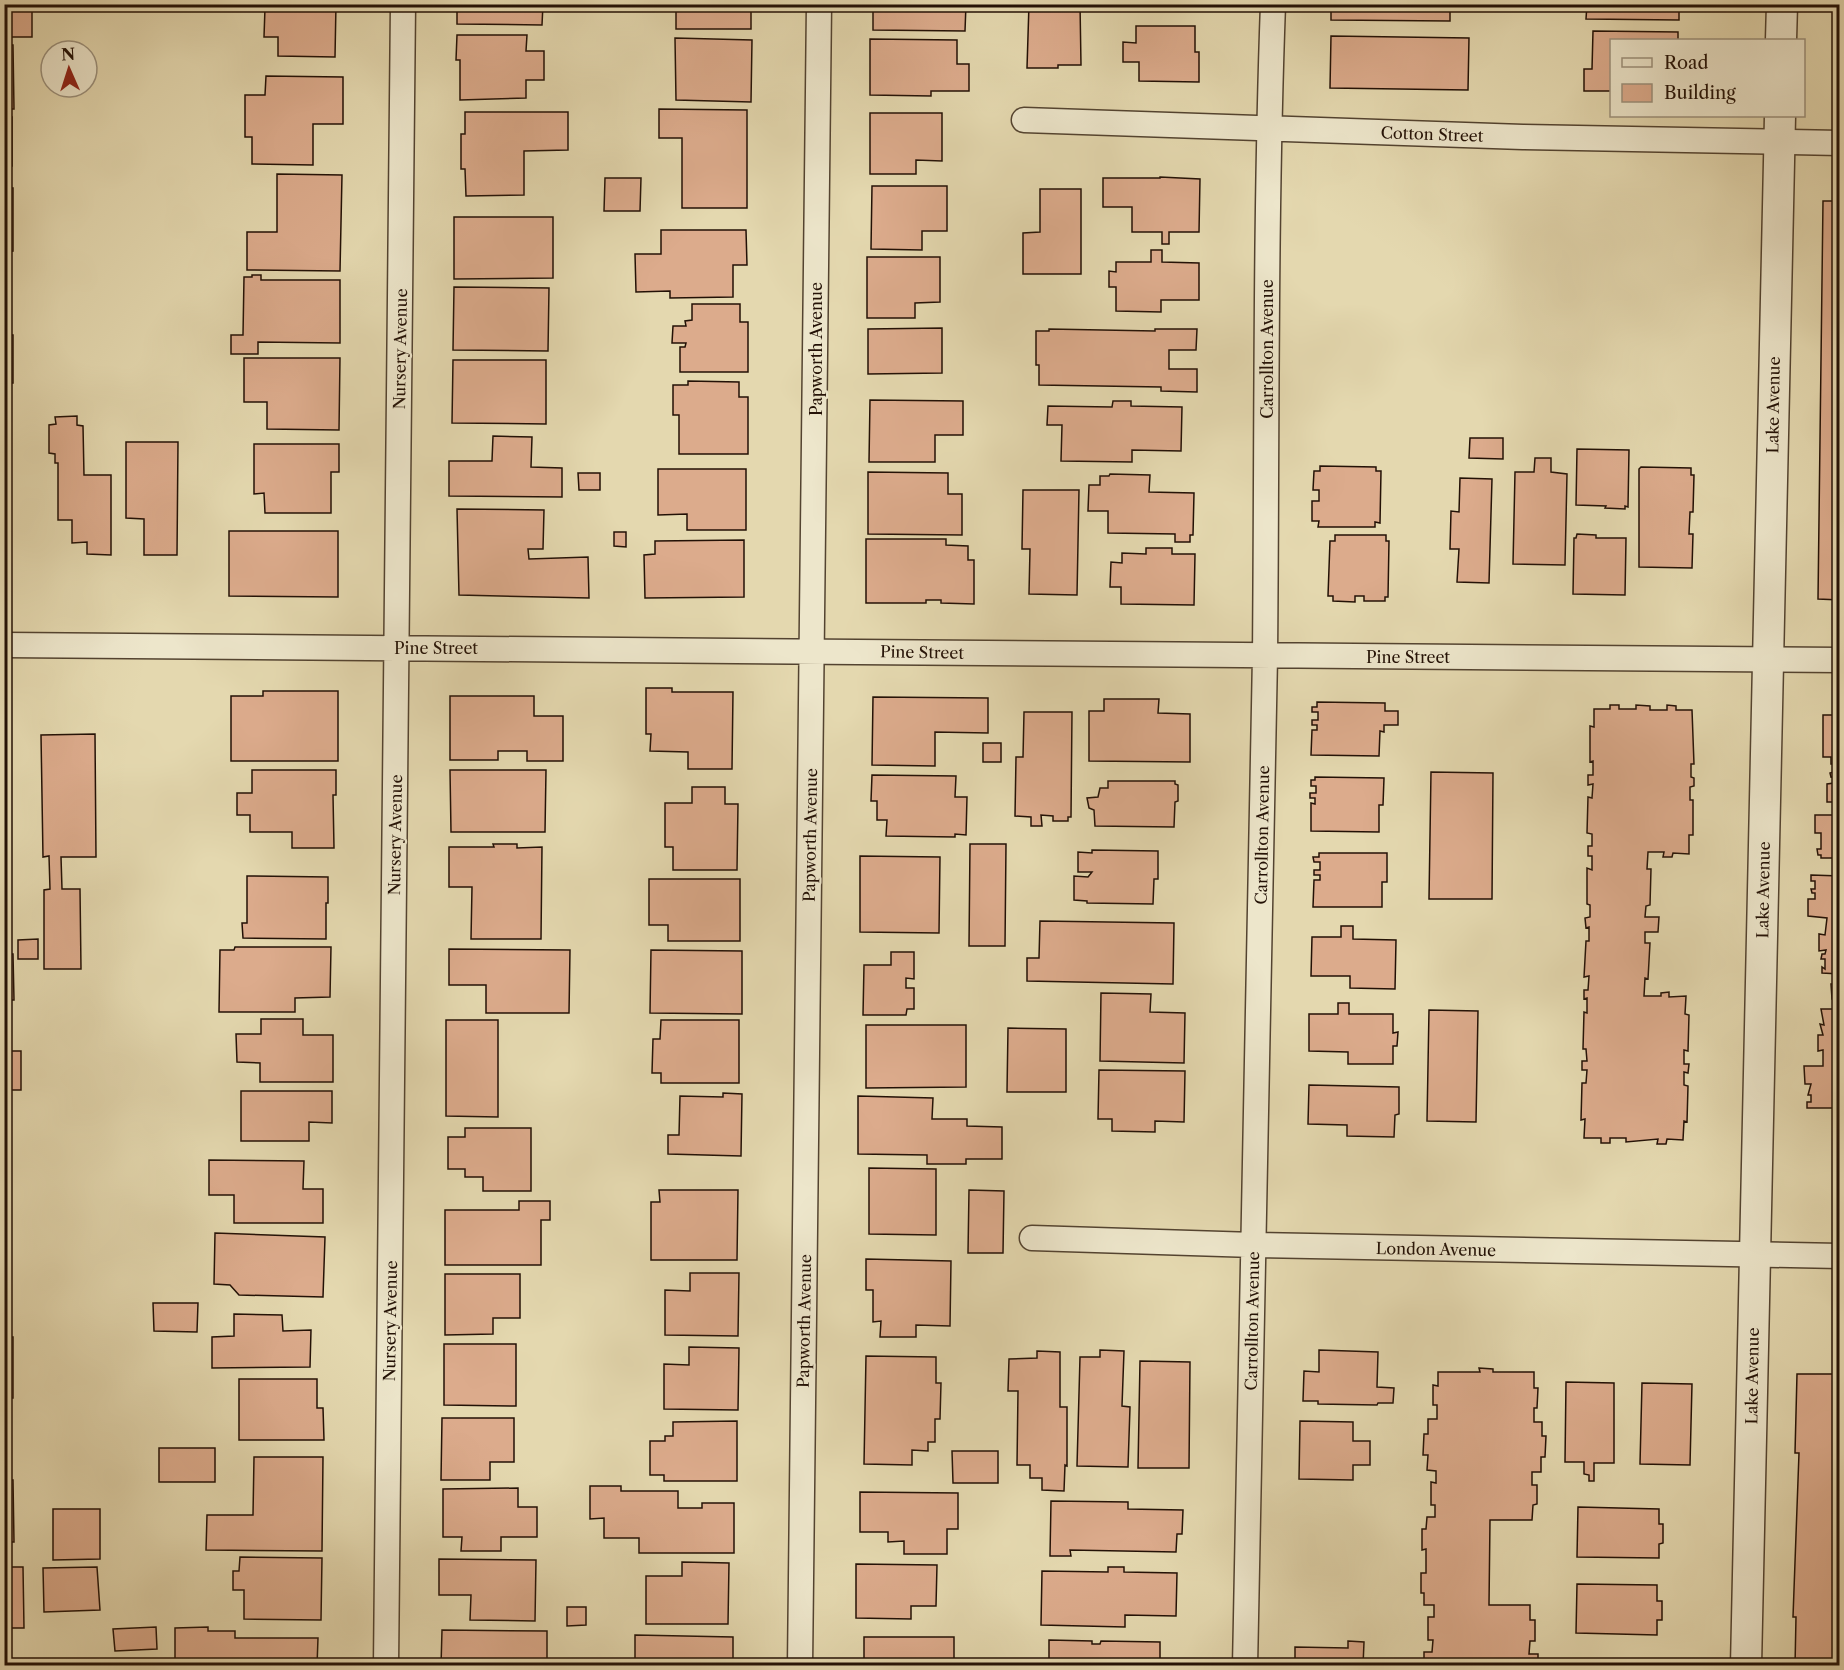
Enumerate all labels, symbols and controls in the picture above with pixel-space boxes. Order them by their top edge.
north arrow [39,39,99,99]
legend [1610,39,1805,117]
text: N [61,44,76,64]
text: Road [1664,52,1709,74]
text: Building [1664,82,1736,104]
street label: Cotton Street [1380,122,1484,146]
street label: Carrollton Avenue [1257,279,1277,419]
street label: Papworth Avenue [806,282,826,416]
street label: Nursery Avenue [389,288,411,410]
street label: Lake Avenue [1762,356,1784,454]
street label: Pine Street [394,638,478,658]
street label: Pine Street [880,641,965,663]
street label: Pine Street [1366,647,1450,667]
street label: Carrollton Avenue [1251,765,1273,905]
street label: Papworth Avenue [799,768,821,902]
street label: Nursery Avenue [384,774,406,896]
street label: Lake Avenue [1752,841,1774,939]
street label: London Avenue [1376,1238,1496,1260]
street label: Carrollton Avenue [1241,1251,1263,1391]
street label: Papworth Avenue [793,1254,815,1388]
street label: Nursery Avenue [379,1260,401,1382]
street label: Lake Avenue [1741,1327,1763,1425]

